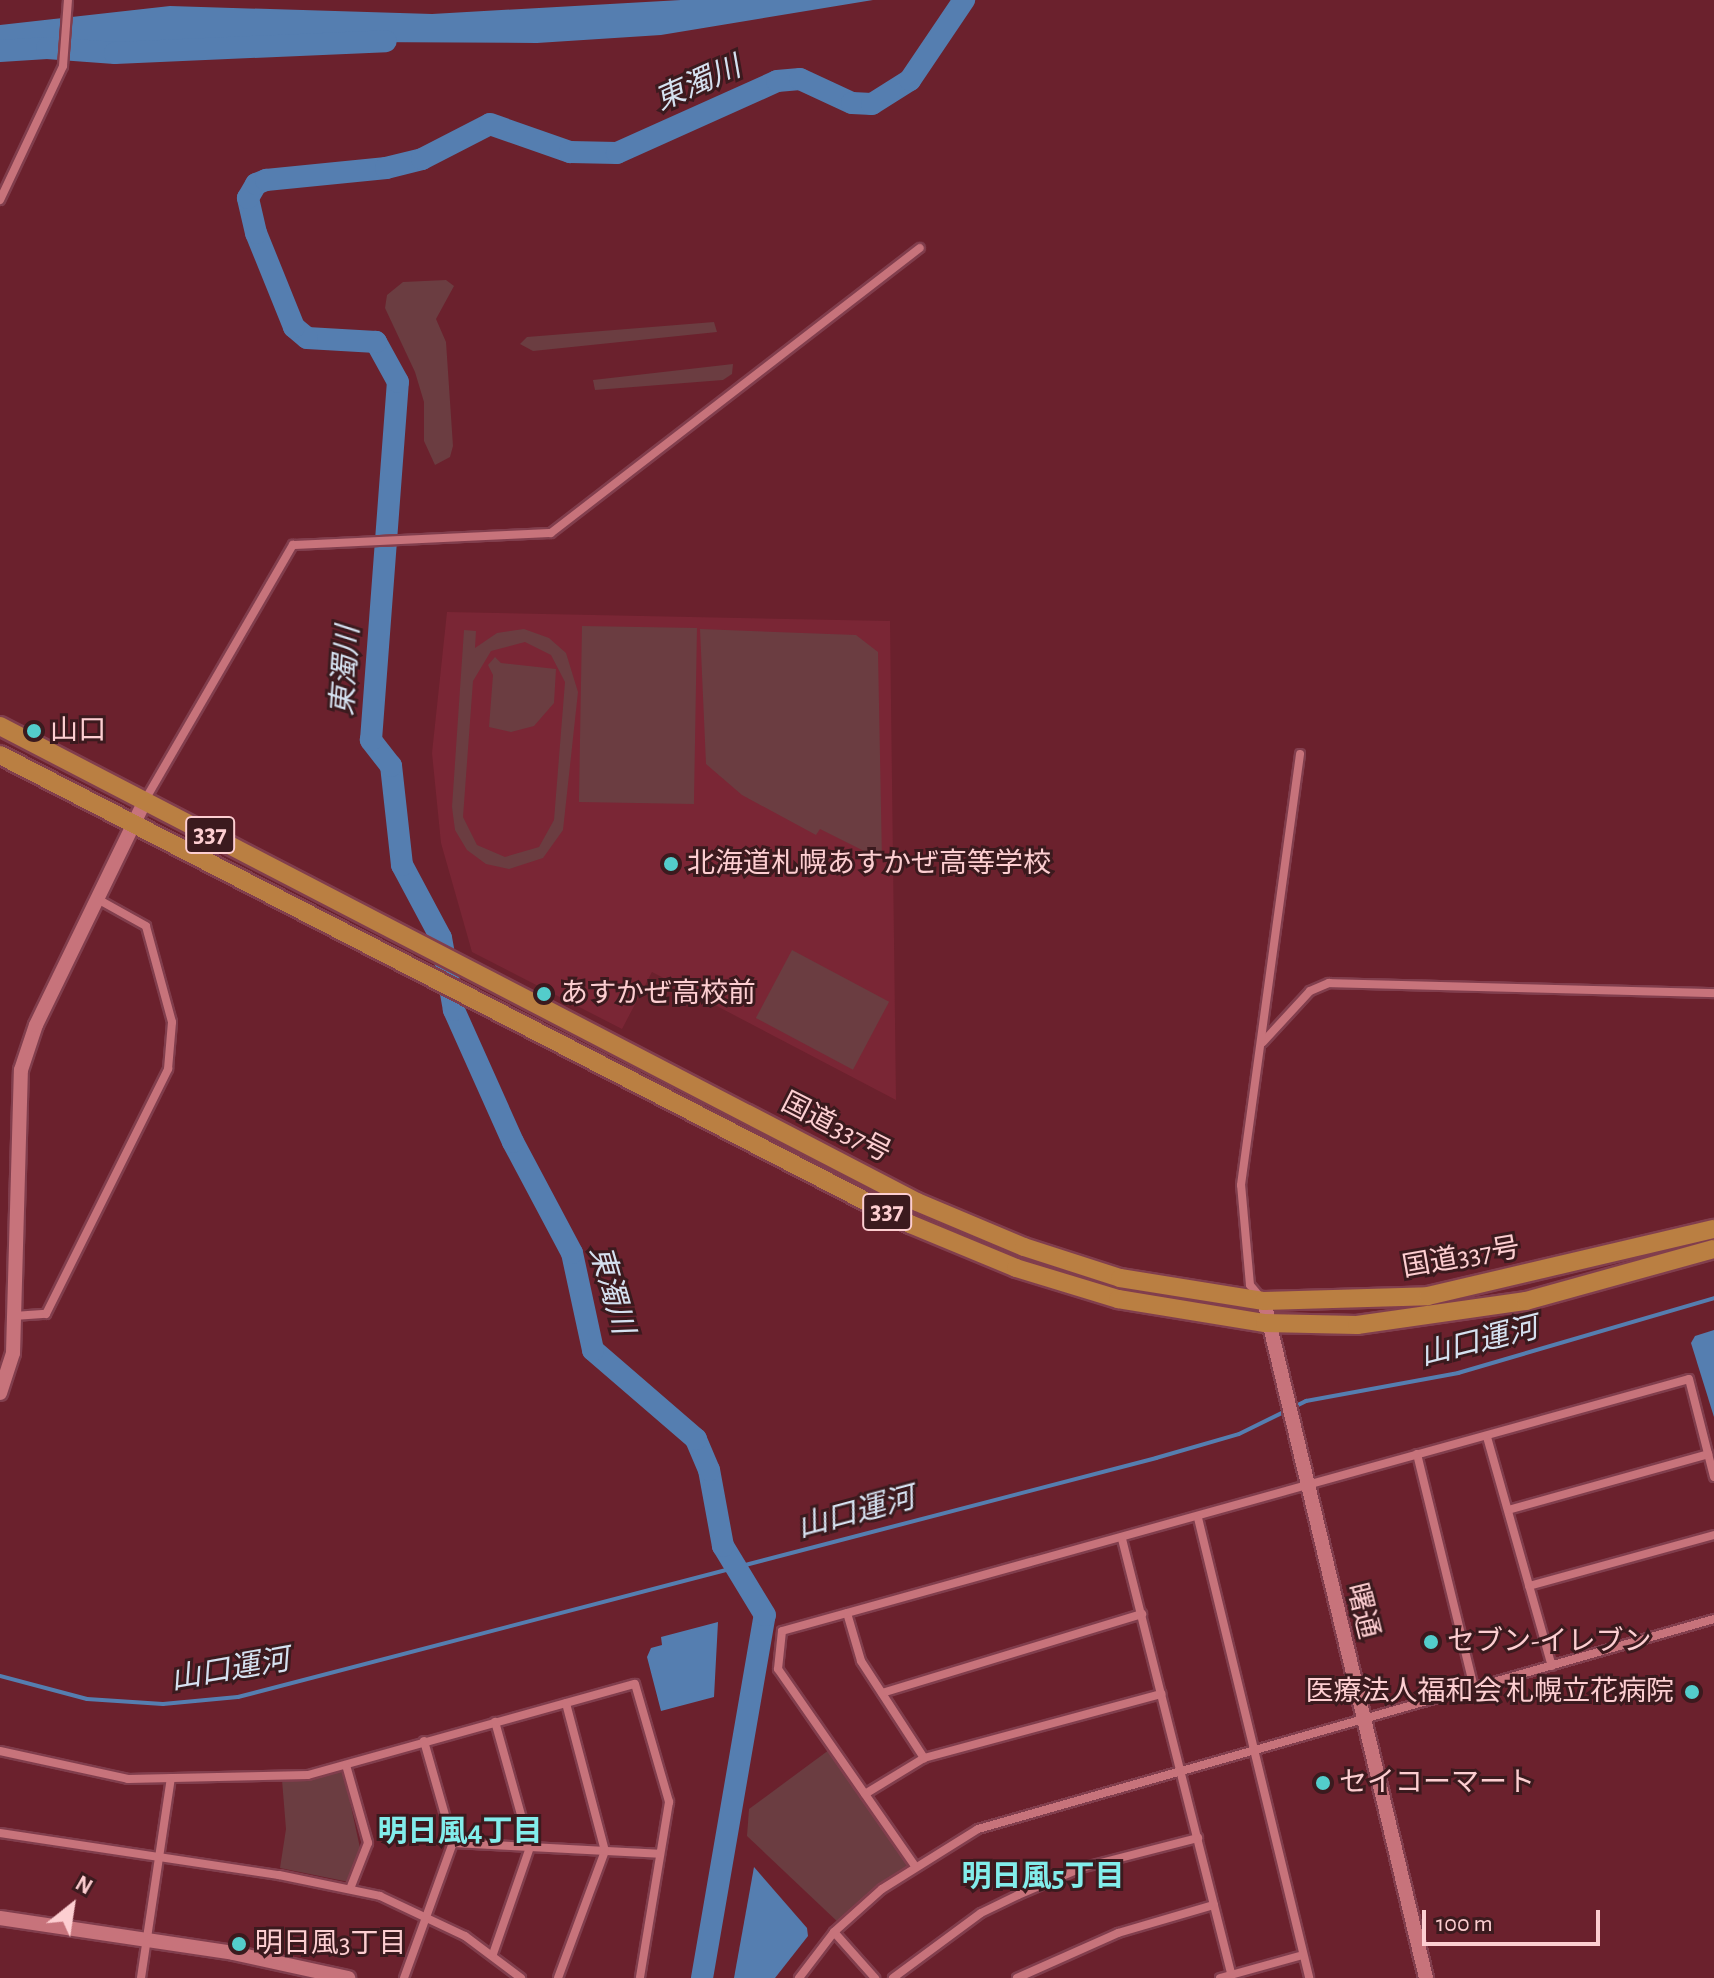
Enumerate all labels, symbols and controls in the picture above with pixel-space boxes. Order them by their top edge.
water label: 東濁川 [650,49,746,119]
water label: 東濁川 [325,625,367,717]
place label: 山口 [50,714,106,748]
marker: 山口 [25,722,43,740]
road number: 337 [184,813,236,857]
place label: 北海道札幌あすかぜ高等学校 [687,847,1051,881]
marker: 北海道札幌あすかぜ高等学校 [662,855,680,873]
place label: あすかぜ高校前 [560,977,756,1011]
marker: あすかぜ高校前 [535,985,553,1003]
street label: 国道337号 [775,1086,897,1170]
road number: 337 [861,1190,913,1234]
street label: 国道337号 [1400,1231,1522,1285]
water label: 東濁川 [581,1242,641,1338]
water label: 山口運河 [1416,1310,1542,1374]
water label: 山口運河 [793,1480,919,1546]
street label: 曙通 [1339,1580,1385,1642]
place label: セブン-イレブン [1447,1625,1652,1659]
marker: セブン-イレブン [1422,1633,1440,1651]
water label: 山口運河 [168,1642,292,1698]
place label: 医療法人福和会 札幌立花病院 [1305,1675,1674,1709]
marker: 医療法人福和会 札幌立花病院 [1681,1681,1703,1703]
place label: セイコーマート [1339,1766,1535,1800]
marker: セイコーマート [1314,1774,1332,1792]
district label: 明日風4丁目 [377,1814,543,1850]
district label: 明日風5丁目 [962,1859,1124,1895]
north arrow [32,1866,112,1946]
text: N [72,1872,96,1899]
scale bar [1426,1894,1604,1944]
text: 100 m [1436,1912,1493,1936]
place label: 明日風3丁目 [255,1927,407,1961]
marker: 明日風3丁目 [230,1935,248,1953]

